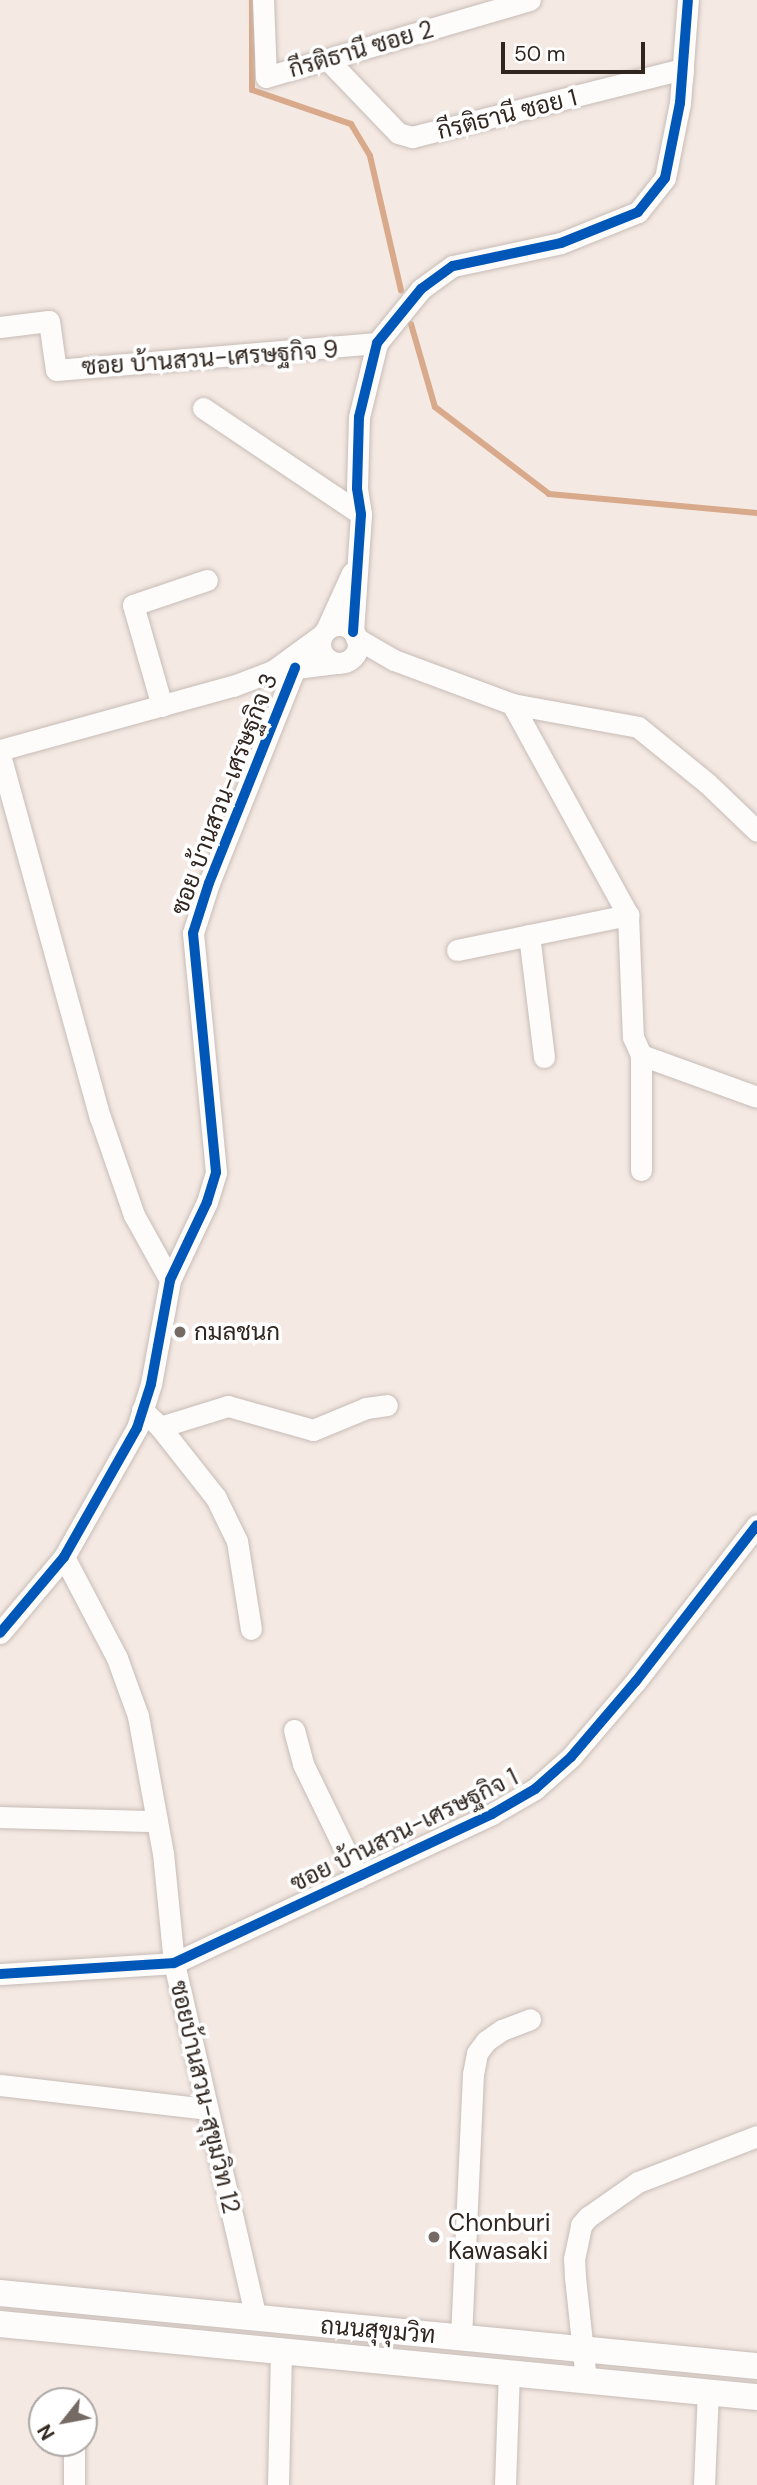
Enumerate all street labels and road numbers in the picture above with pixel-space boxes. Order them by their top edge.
street label: กีรติธานี ซอย 2 [285,15,437,83]
street label: กีรติธานี ซอย 1 [434,83,580,145]
street label: ซอย บ้านสวน-เศรษฐกิจ 9 [81,335,339,381]
street label: ซอย บ้านสวน-เศรษฐกิจ 3 [165,669,283,919]
street label: ซอย บ้านสวน-เศรษฐกิจ 1 [286,1762,522,1898]
street label: ซอยบ้านสวน-สุขุมวิท 12 [164,1978,246,2216]
street label: ถนนสุขุมวิท [319,2311,437,2349]

